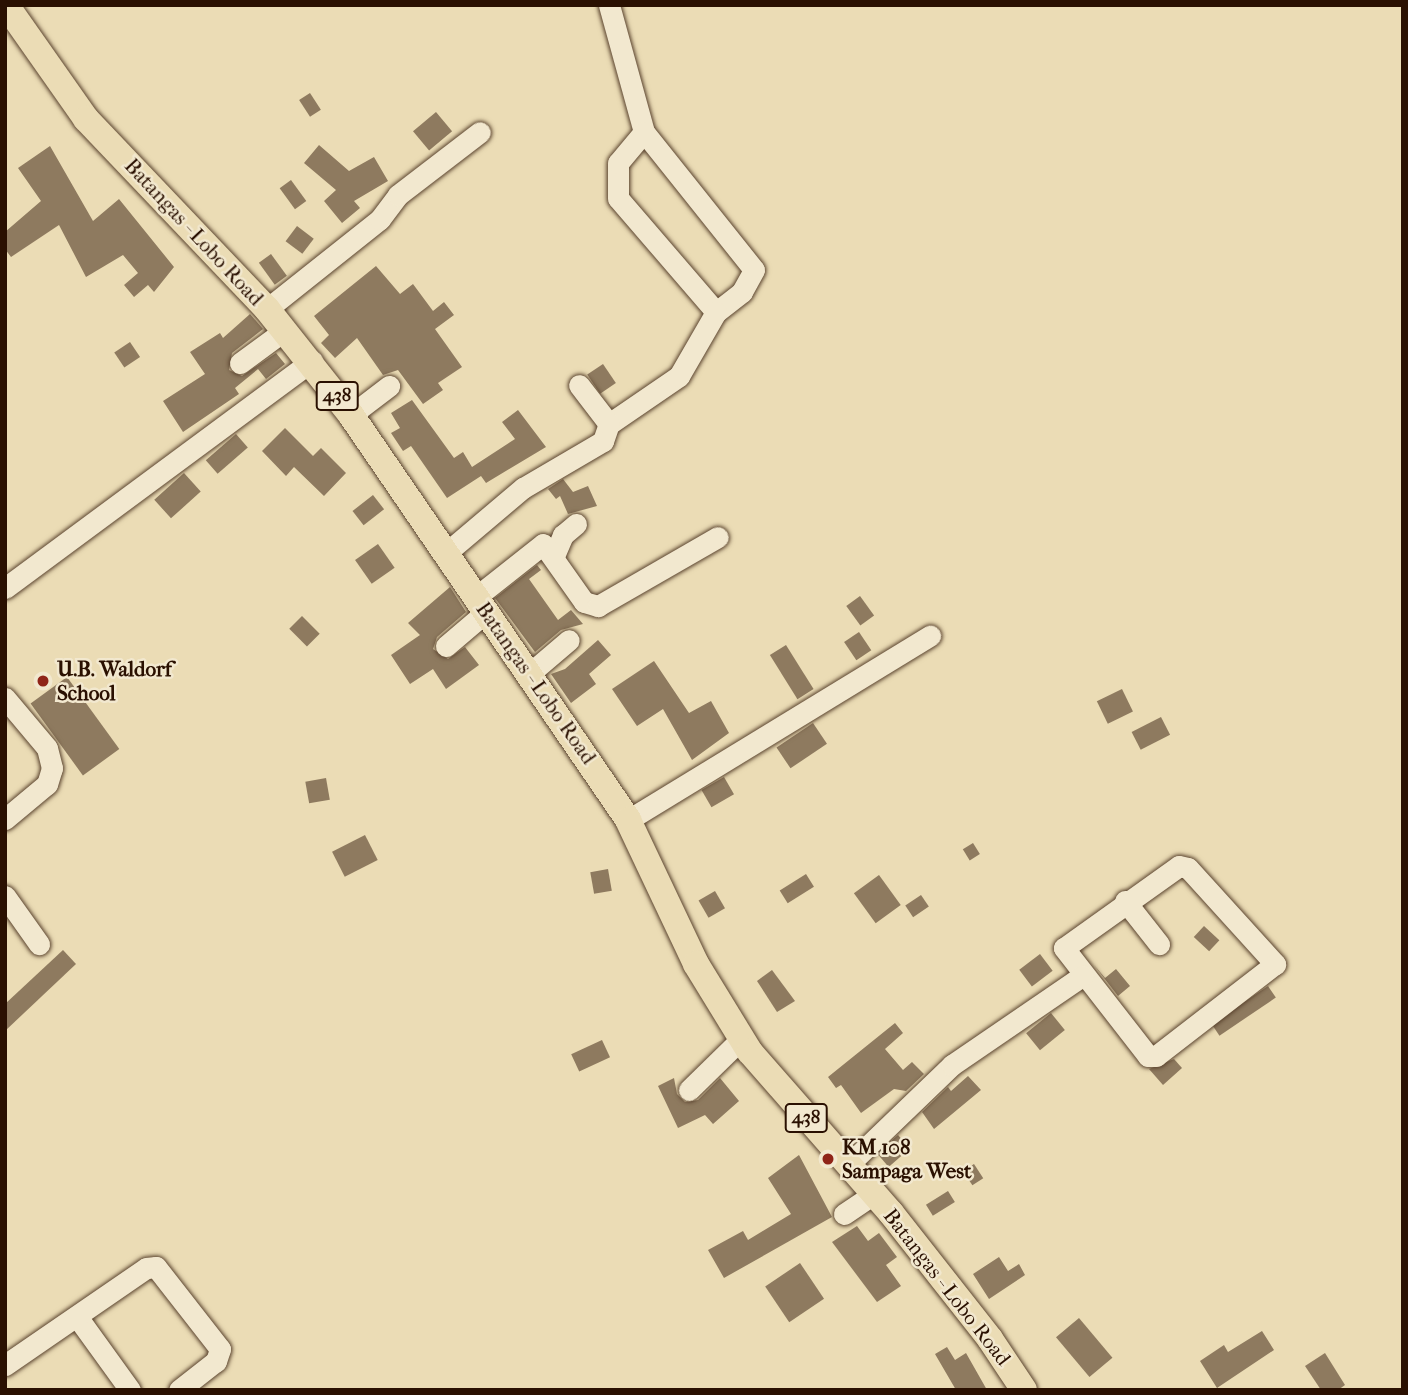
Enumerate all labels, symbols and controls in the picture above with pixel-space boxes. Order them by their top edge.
street label: Batangas - Lobo Road [119,153,269,311]
road number: 438 [314,380,360,412]
street label: Batangas - Lobo Road [471,597,601,769]
place label: U.B. Waldorf School [57,656,172,706]
marker: U.B. Waldorf School [35,673,51,689]
road number: 438 [783,1102,829,1134]
place label: KM 108 Sampaga West [842,1134,971,1184]
marker: KM 108 Sampaga West [820,1151,836,1167]
street label: Batangas - Lobo Road [878,1204,1016,1370]

